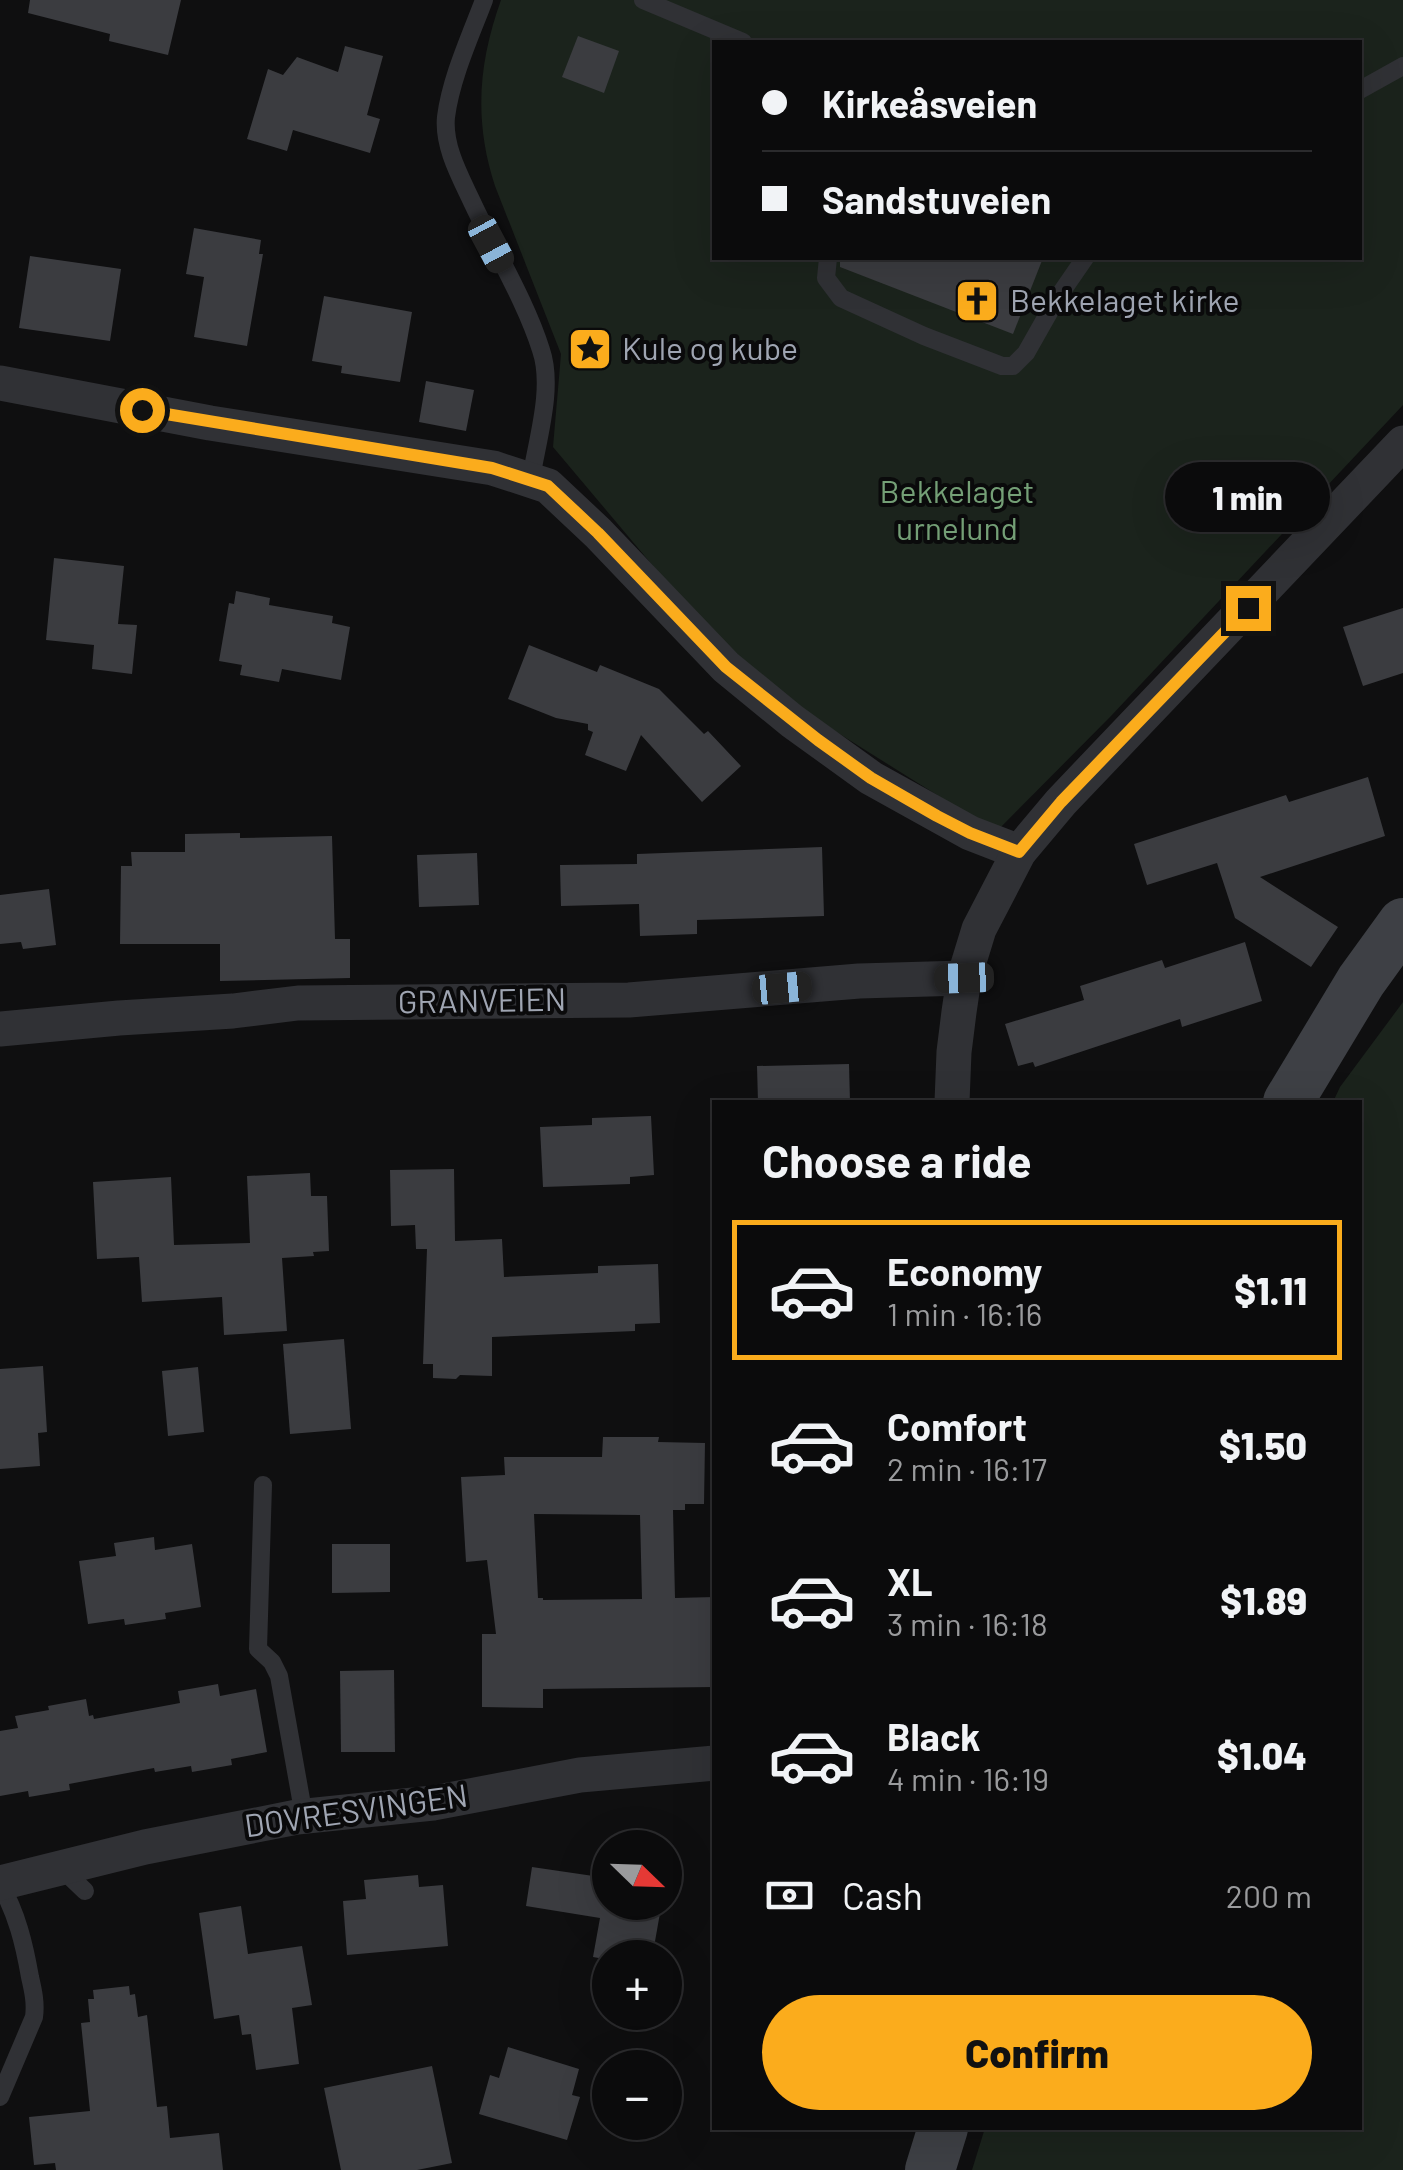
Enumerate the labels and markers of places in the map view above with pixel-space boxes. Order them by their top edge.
church icon: Bekkelaget kirke [954,278,1000,324]
place label: Bekkelaget kirke [1010,280,1240,318]
place icon: Kule og kube [567,326,613,372]
place label: Kule og kube [622,328,798,366]

